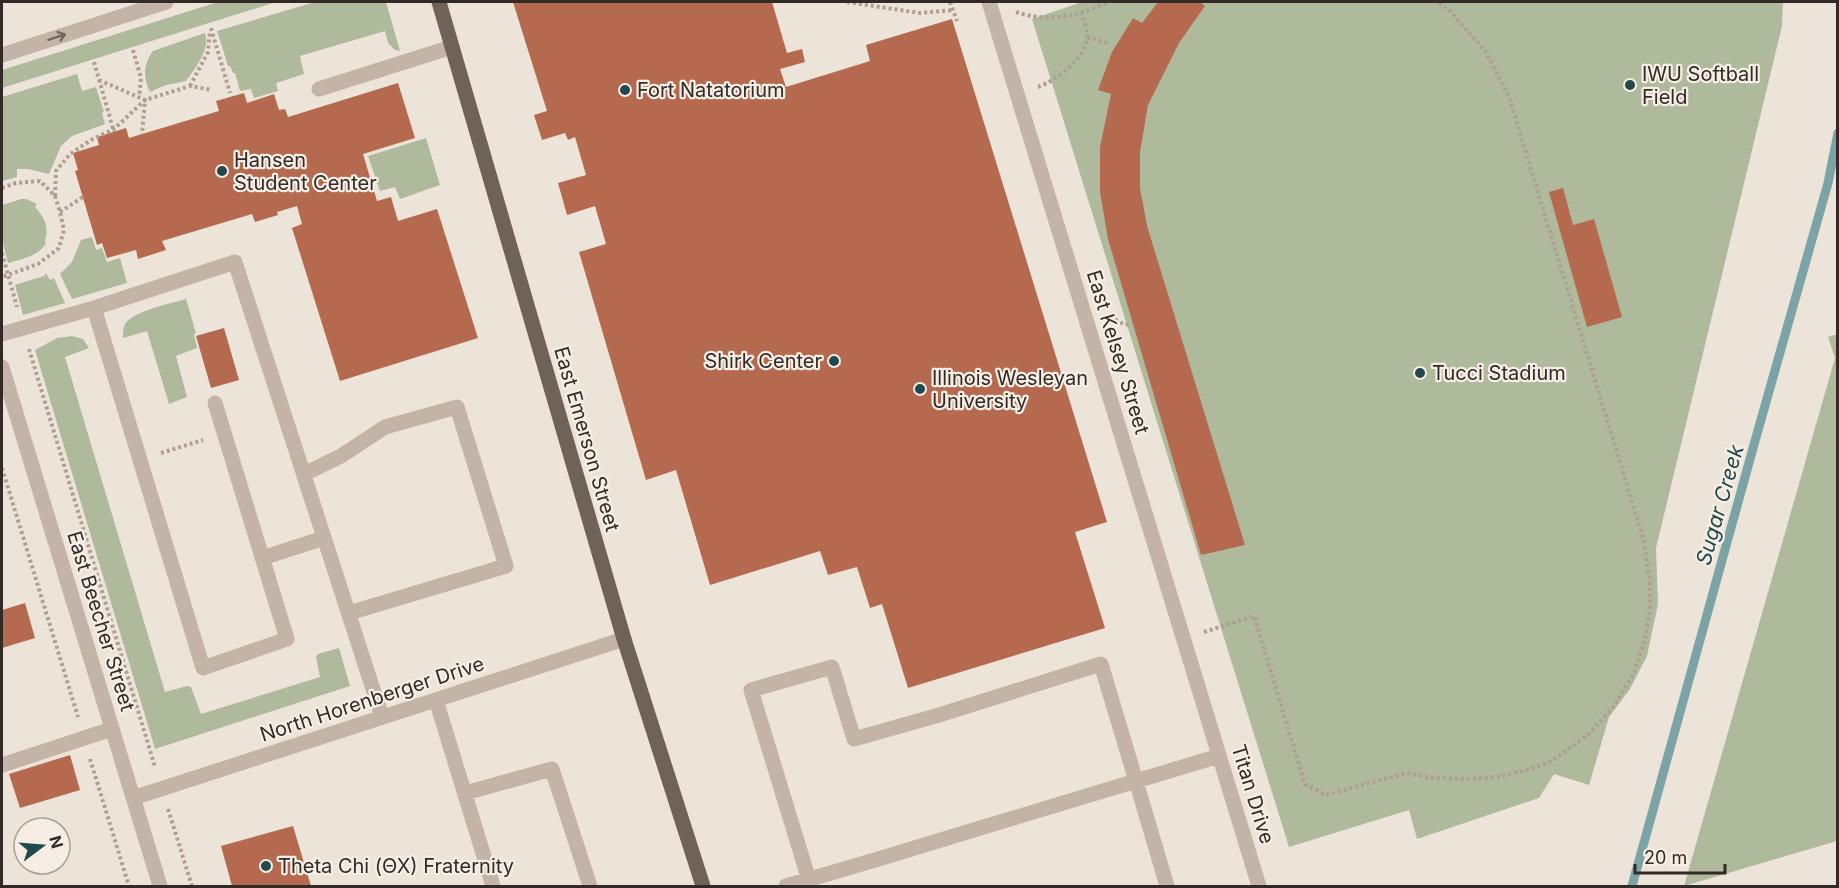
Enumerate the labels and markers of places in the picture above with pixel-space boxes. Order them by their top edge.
place label: IWU Softball Field [1642,62,1759,109]
place label: Fort Natatorium [637,78,785,102]
marker: IWU Softball Field [1623,78,1637,92]
marker: Fort Natatorium [618,83,632,97]
place label: Hansen Student Center [234,148,377,195]
marker: Hansen Student Center [215,164,229,178]
place label: Shirk Center [704,349,822,373]
marker: Shirk Center [827,354,841,368]
place label: Tucci Stadium [1432,361,1566,385]
place label: Illinois Wesleyan University [932,366,1088,413]
marker: Tucci Stadium [1413,366,1427,380]
marker: Illinois Wesleyan University [913,382,927,396]
place label: Theta Chi (ΘΧ) Fraternity [278,854,514,878]
marker: Theta Chi (ΘΧ) Fraternity [259,859,273,873]

